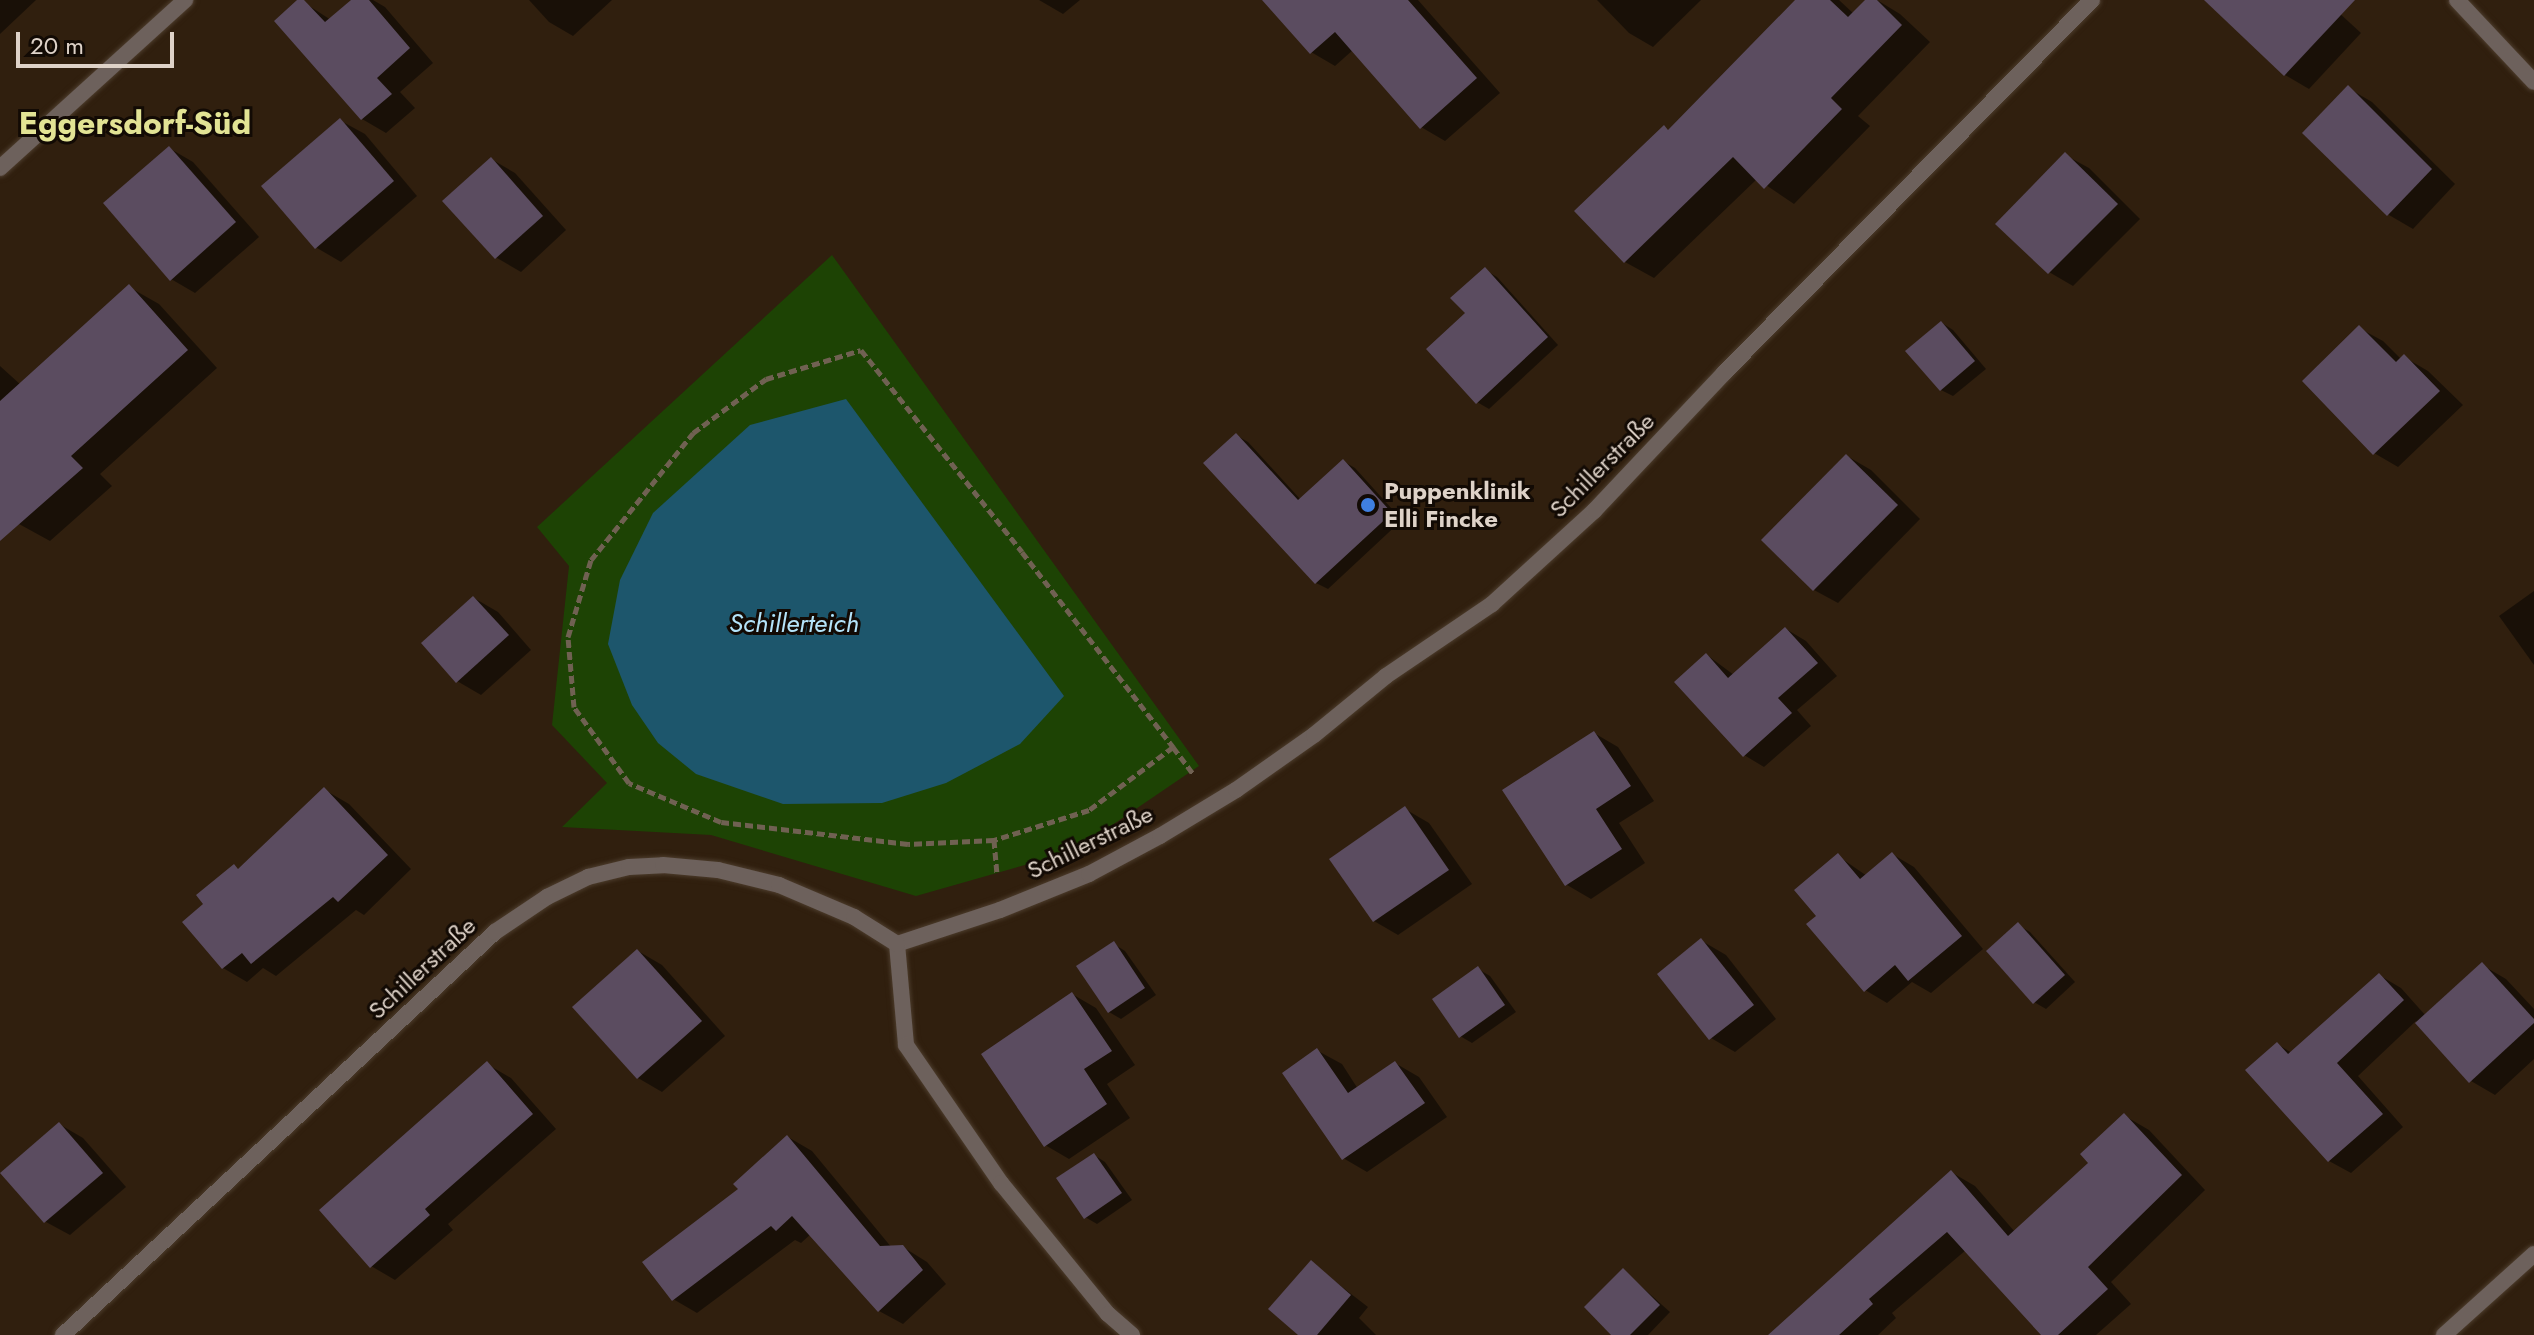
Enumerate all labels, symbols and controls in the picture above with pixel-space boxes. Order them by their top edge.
scale bar [20,16,178,66]
text: 20 m [30,28,84,63]
district label: Eggersdorf-Süd [19,104,251,142]
street label: Schillerstraße [1544,407,1660,523]
place label: Puppenklinik Elli Fincke [1384,477,1531,533]
marker: Puppenklinik Elli Fincke [1359,496,1377,514]
water label: Schillerteich [729,608,859,640]
street label: Schillerstraße [1022,799,1158,885]
street label: Schillerstraße [362,911,482,1025]

